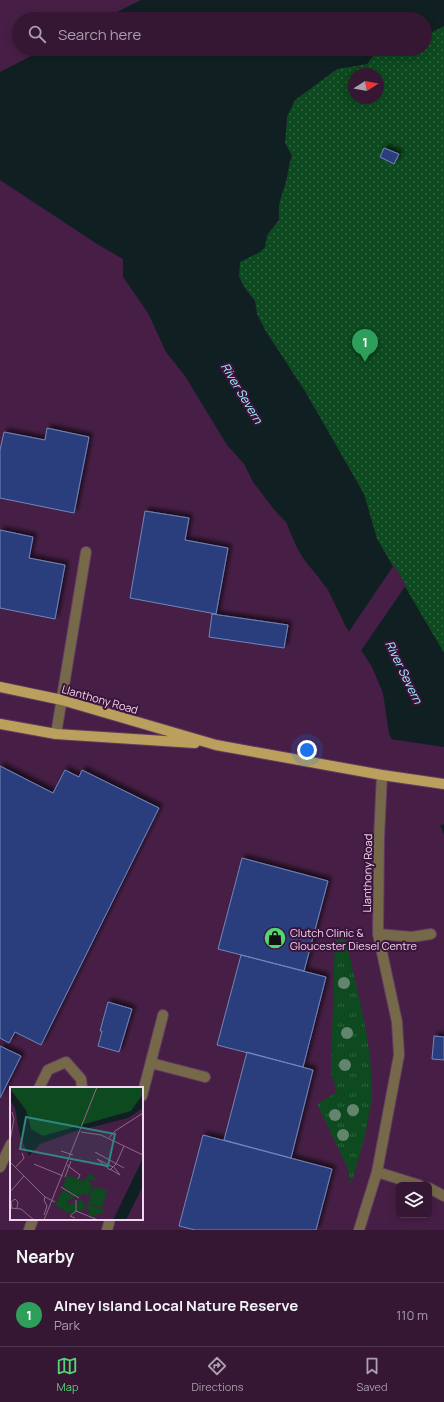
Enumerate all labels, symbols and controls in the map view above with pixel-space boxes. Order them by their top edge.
search box [12,12,432,56]
icon: search [26,23,48,45]
text: Search here [58,24,141,45]
north arrow [348,68,384,104]
pin: 1 [352,329,378,362]
water label: River Severn [217,359,267,427]
water label: River Severn [381,638,427,707]
street label: Llanthony Road [60,681,140,717]
your location [297,740,317,760]
street label: Llanthony Road [359,834,375,912]
shop icon: Clutch Clinic & Gloucester Diesel Centre [262,925,288,951]
place label: Clutch Clinic & Gloucester Diesel Centre [290,925,418,953]
inset map [10,1087,143,1220]
map controls [396,1182,432,1218]
button: layers [396,1182,432,1218]
text: Nearby [16,1245,74,1268]
text: Alney Island Local Nature Reserve [54,1295,298,1316]
text: 1 [26,1306,32,1324]
text: 110 m [396,1306,428,1324]
text: Park [54,1316,80,1334]
tab: Map [56,1355,78,1394]
tab: Directions [191,1355,244,1394]
tab: Saved [357,1355,388,1394]

